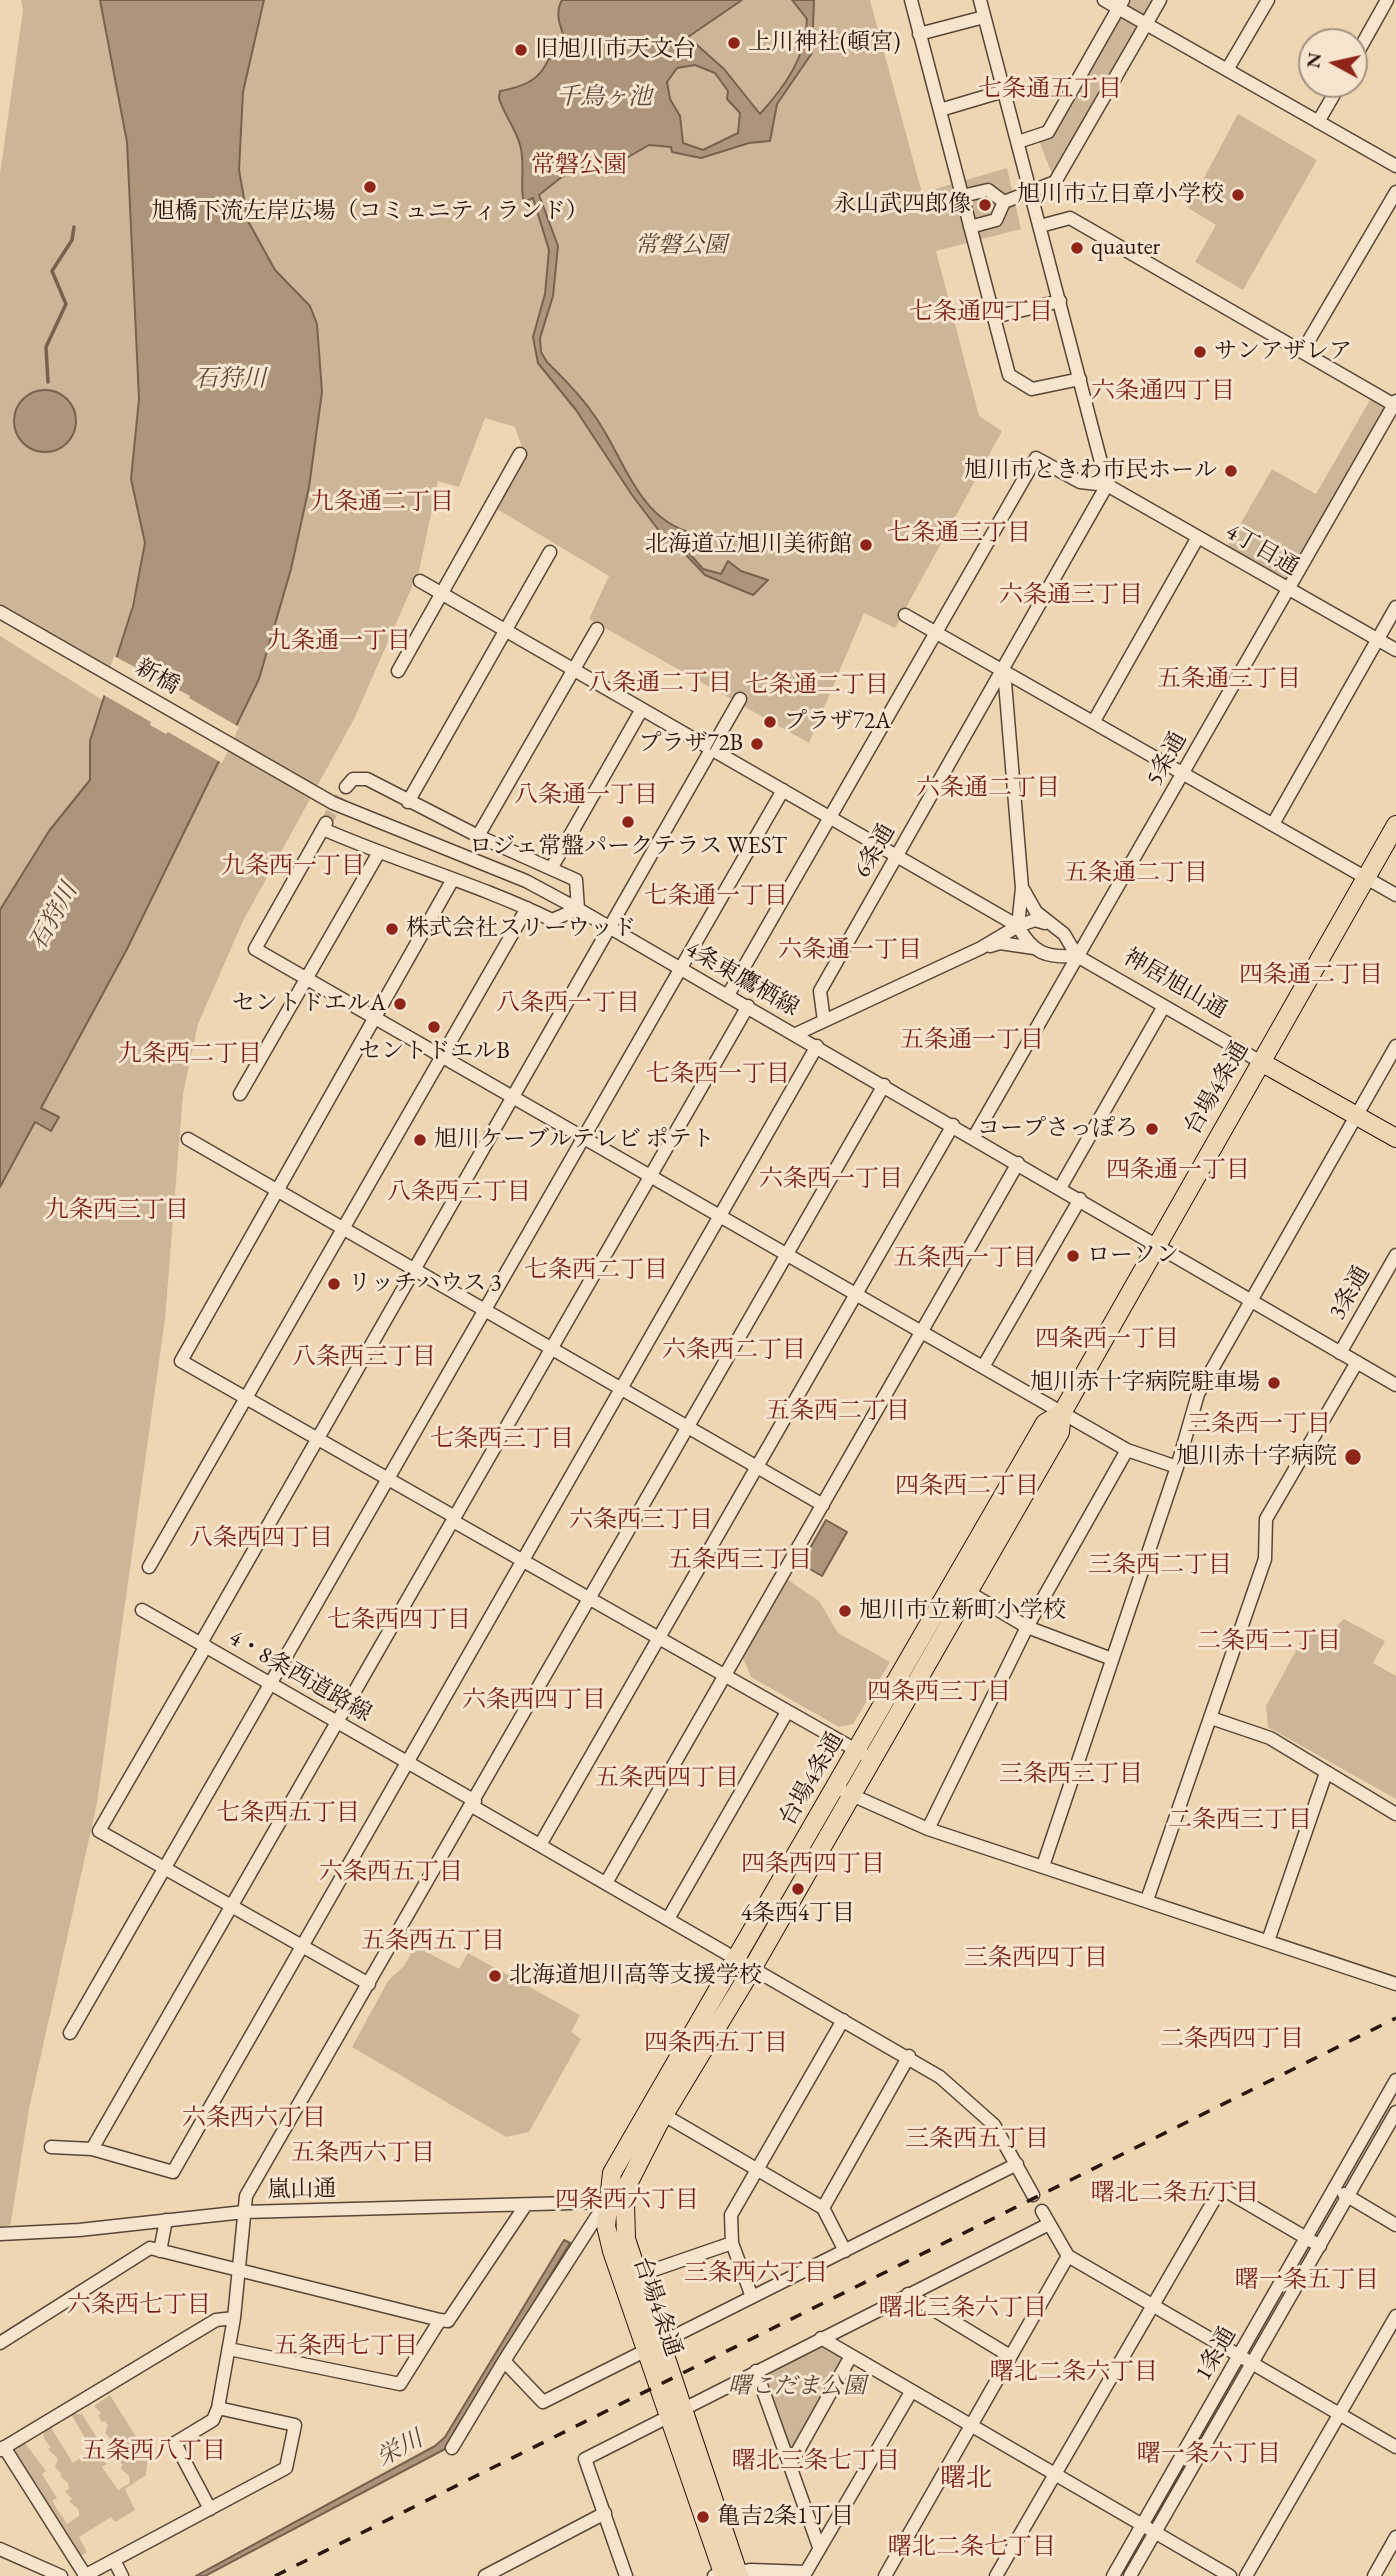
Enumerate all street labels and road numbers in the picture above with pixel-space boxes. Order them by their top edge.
street label: 4丁目通 [1220,518,1304,582]
street label: 新橋 [130,654,184,700]
street label: 5条通 [1141,727,1193,791]
street label: 6条通 [849,819,901,883]
street label: 4条東鷹栖線 [681,936,803,1022]
street label: 神居旭山通 [1118,943,1232,1025]
street label: 台場4条通 [1179,1036,1255,1140]
street label: 3条通 [1324,1261,1376,1325]
street label: 4・8条西道路線 [224,1624,376,1728]
street label: 台場4条通 [774,1727,850,1831]
street label: 嵐山通 [267,2176,337,2204]
street label: 台場4条通 [627,2254,687,2360]
street label: 1条通 [1190,2322,1242,2386]

